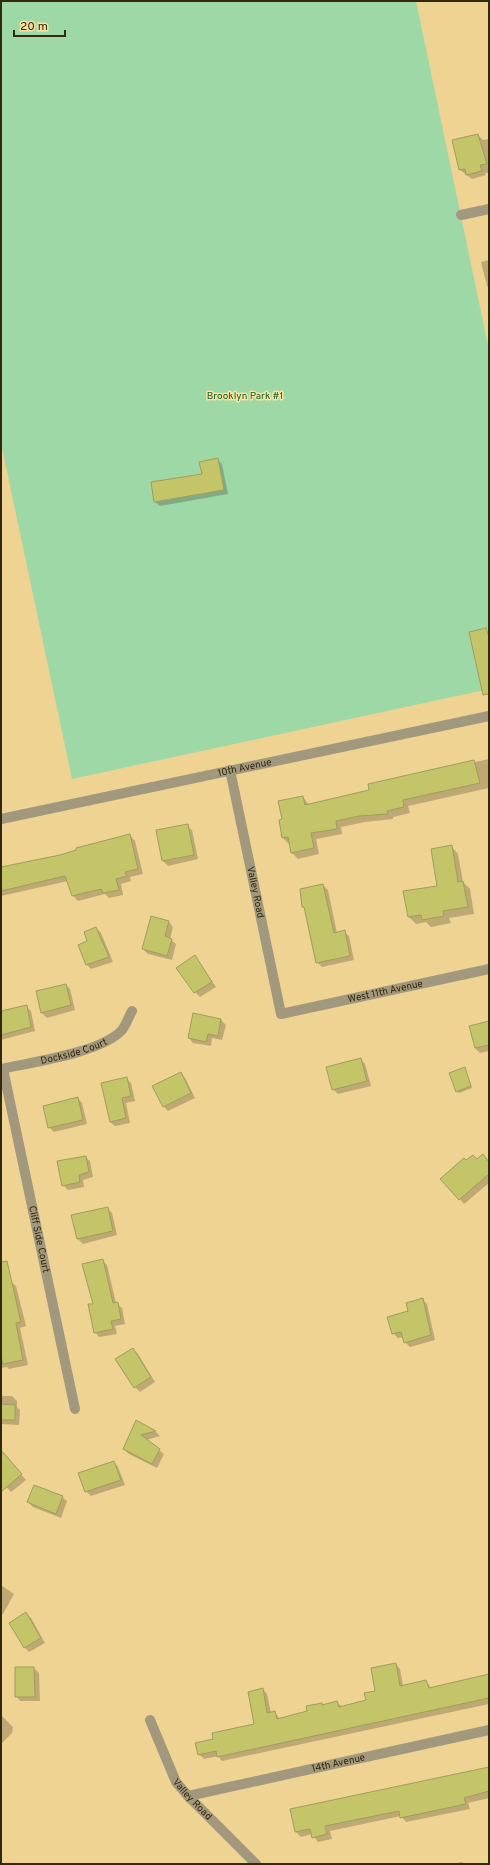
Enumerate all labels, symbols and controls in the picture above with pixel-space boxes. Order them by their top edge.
scale bar [14,12,65,38]
text: 20 m [20,19,48,35]
park label: Brooklyn Park #1 [207,390,283,403]
street label: 10th Avenue [216,756,273,780]
street label: Valley Road [244,865,267,919]
street label: West 11th Avenue [347,977,424,1006]
street label: Dockside Court [39,1035,110,1067]
street label: Cliff Side Court [26,1204,53,1274]
street label: 14th Avenue [310,1751,366,1775]
street label: Valley Road [169,1776,215,1823]

